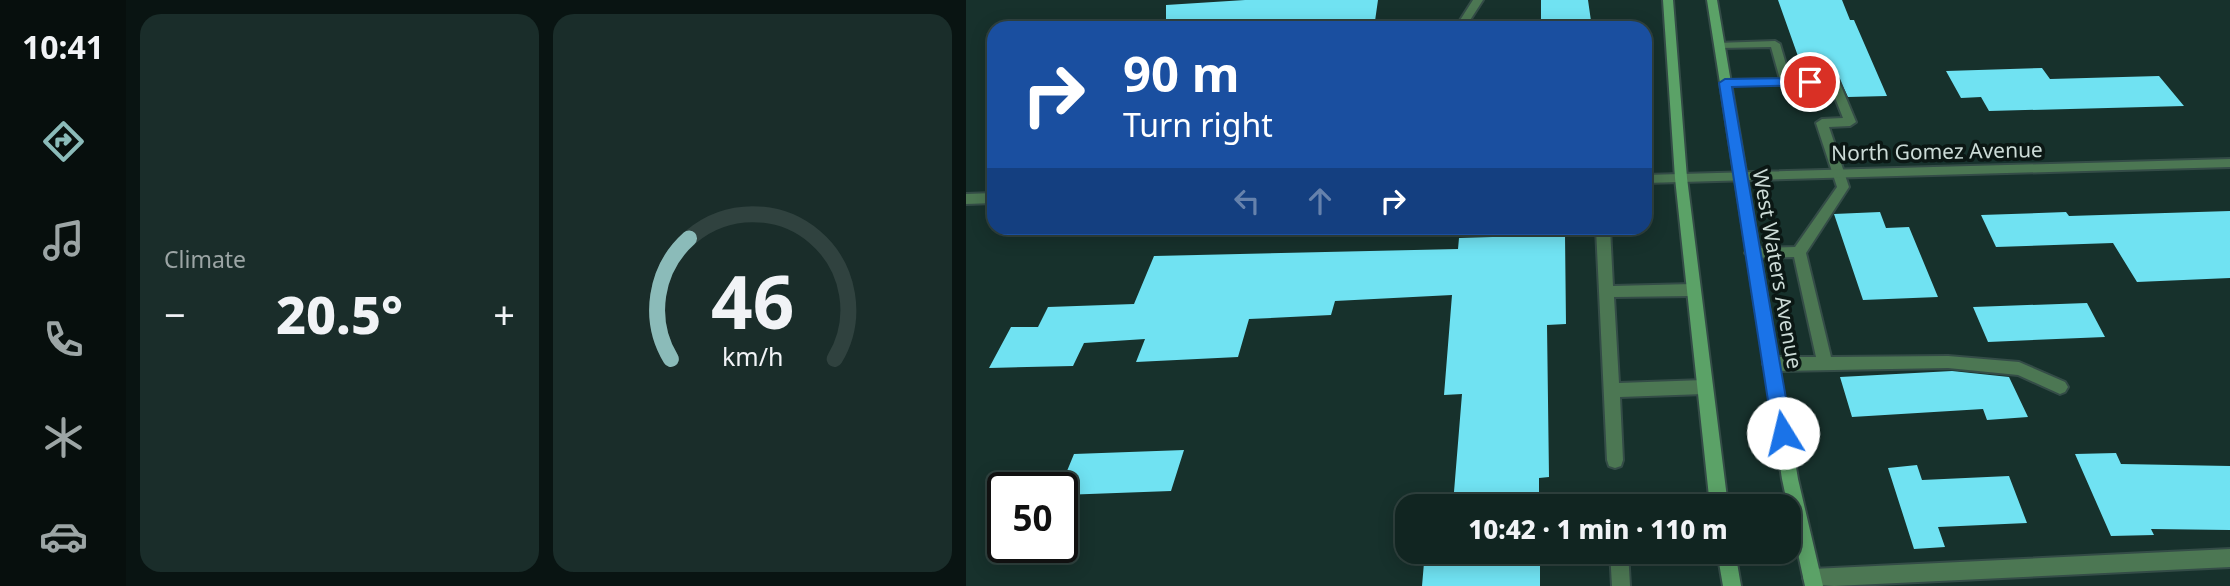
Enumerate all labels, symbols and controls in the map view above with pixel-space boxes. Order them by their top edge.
text: 10:41 [22,25,104,68]
text: 90 m [1123,40,1240,106]
icon: right [1008,49,1099,140]
pin [1780,52,1840,112]
icon: arrive [1791,63,1829,101]
text: Turn right [1123,103,1273,146]
icon: directions [39,117,88,166]
street label: North Gomez Avenue [1831,135,2043,167]
street label: West Waters Avenue [1747,167,1809,371]
icon: left [1228,182,1266,220]
icon: ahead [1301,182,1339,220]
icon: right [1374,182,1412,220]
icon: music [39,216,88,265]
text: Climate [164,243,246,275]
text: 46 [711,251,794,350]
text: 20.5° [276,278,403,349]
text: − [164,288,186,340]
text: + [493,288,515,340]
icon: phone [39,315,88,364]
text: km/h [722,339,783,373]
position arrow [1746,396,1820,470]
icon: climate [39,413,88,462]
speed limit sign: 50 [987,472,1078,563]
text: 10:42 · 1 min · 110 m [1468,511,1728,547]
icon: car [39,512,88,561]

